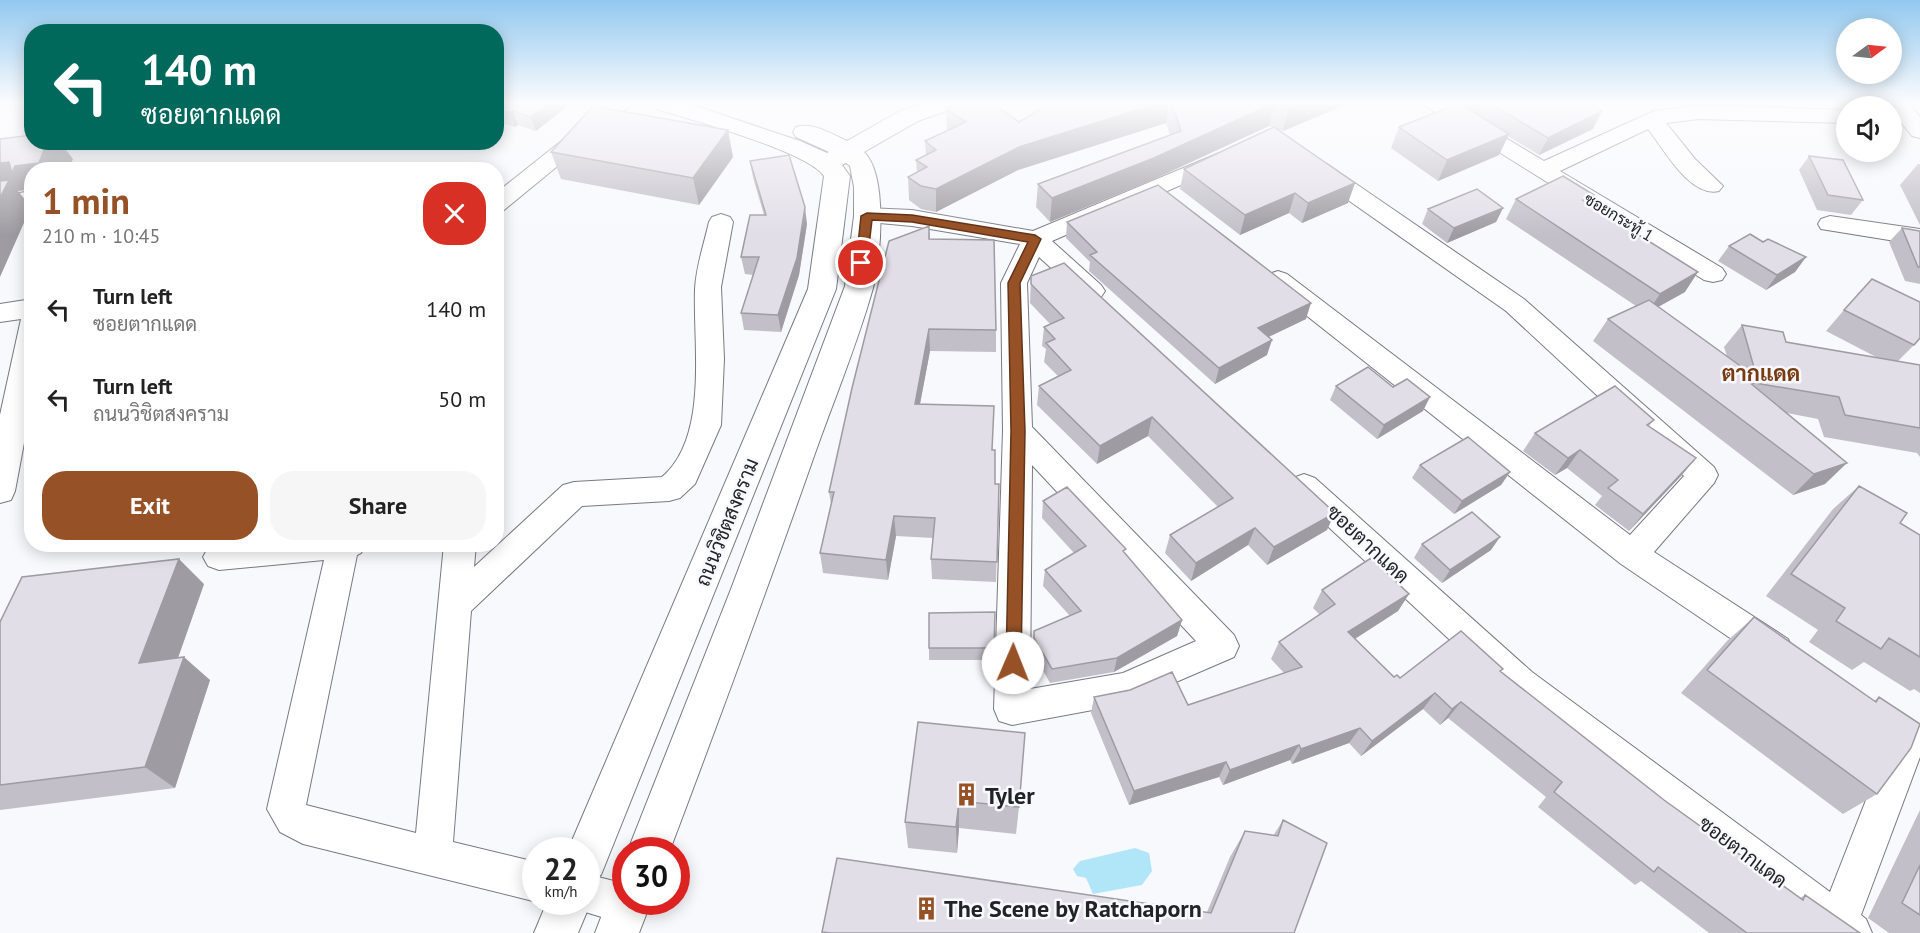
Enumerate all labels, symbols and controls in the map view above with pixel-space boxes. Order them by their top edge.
north arrow [1836,18,1902,84]
map controls [1836,18,1902,162]
text: 140 m [141,42,257,97]
icon: left [42,48,120,126]
button: sound [1836,96,1902,162]
text: ซอยตากแดด [141,97,282,131]
text: 1 min [42,177,130,224]
button: close [423,182,486,245]
street label: ซอยกระทู้ 1 [1580,188,1657,247]
text: 210 m · 10:45 [42,223,160,249]
pin [835,237,886,288]
icon: arrive [844,246,877,279]
text: Turn left [93,282,173,310]
icon: left [42,293,75,326]
text: 140 m [426,295,486,323]
text: ซอยตากแดด [93,311,197,337]
district label: ตากแดด [1722,359,1800,387]
text: Turn left [93,372,173,400]
icon: left [42,383,75,416]
text: 50 m [438,385,486,413]
text: ถนนวิชิตสงคราม [93,401,229,427]
street label: ถนนวิชิตสงคราม [689,454,765,590]
button: Exit [42,471,258,540]
button: Share [270,471,486,540]
street label: ซอยตากแดด [1321,499,1415,589]
position arrow [981,631,1045,695]
place label: Tyler [985,780,1035,811]
building icon: Tyler [954,782,980,808]
street label: ซอยตากแดด [1694,810,1792,894]
speed limit sign: 30 [612,837,690,915]
text: 22 [544,849,578,888]
text: km/h [545,882,577,901]
place label: The Scene by Ratchaporn [944,893,1202,924]
building icon: The Scene by Ratchaporn [913,895,939,921]

